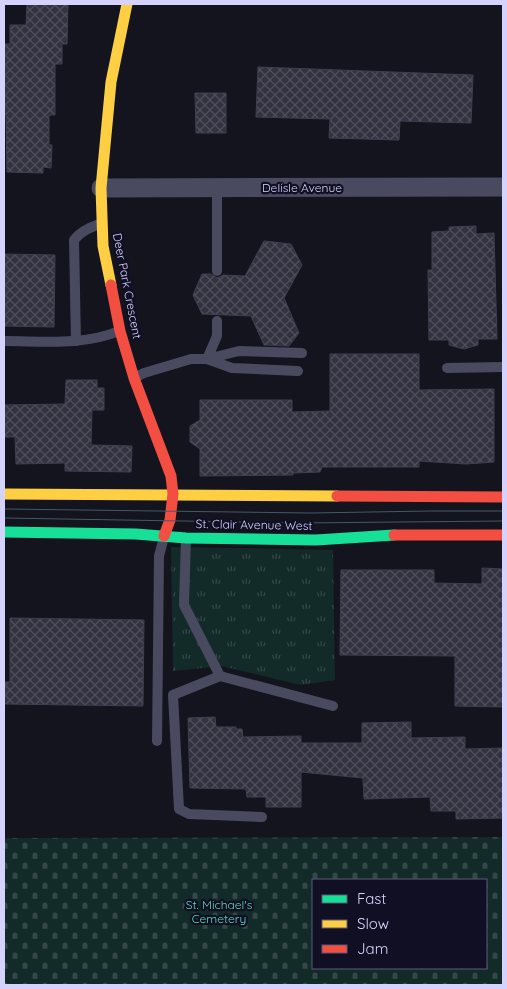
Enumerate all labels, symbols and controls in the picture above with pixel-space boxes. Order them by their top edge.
street label: Delisle Avenue [262,180,342,195]
street label: Deer Park Crescent [110,232,145,340]
street label: St. Clair Avenue West [195,516,313,533]
legend [312,879,487,969]
text: Fast [357,889,386,908]
park label: St. Michael's Cemetery [186,897,253,926]
text: Slow [357,914,389,933]
text: Jam [357,939,388,958]

